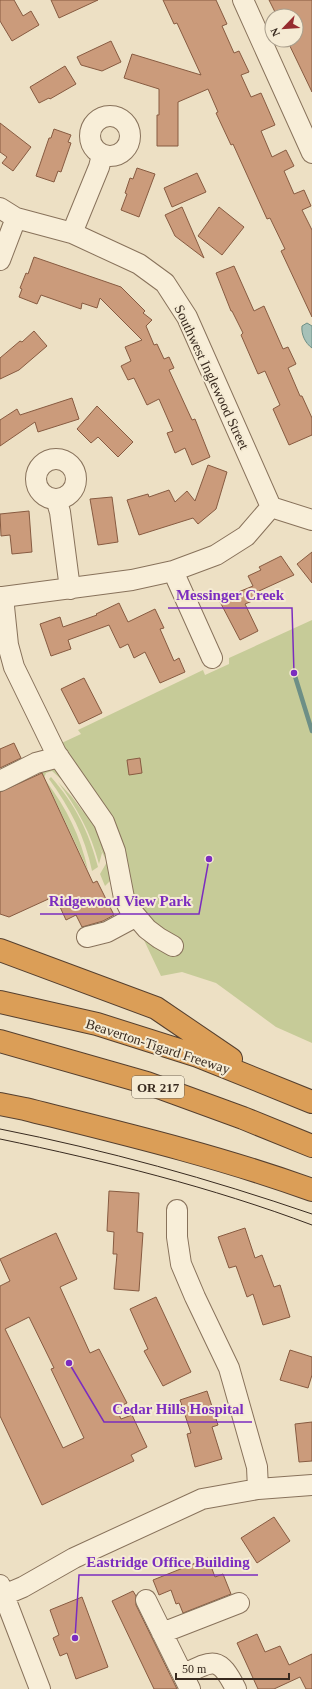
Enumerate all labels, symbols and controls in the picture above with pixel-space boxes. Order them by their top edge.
north arrow [264,8,304,48]
text: N [268,26,282,38]
street label: Southwest Inglewood Street [171,303,252,452]
callout: Messinger Creek [168,581,292,608]
text: Messinger Creek [176,587,285,603]
callout: Ridgewood View Park [40,887,199,914]
text: Ridgewood View Park [49,893,192,909]
street label: Beaverton-Tigard Freeway [84,1016,232,1077]
road number: OR 217 [132,1076,184,1098]
callout: Cedar Hills Hospital [104,1395,252,1422]
text: Cedar Hills Hospital [112,1401,244,1417]
callout: Eastridge Office Building [79,1548,258,1575]
text: Eastridge Office Building [86,1554,250,1570]
scale bar [176,1655,289,1681]
text: 50 m [182,1662,207,1676]

